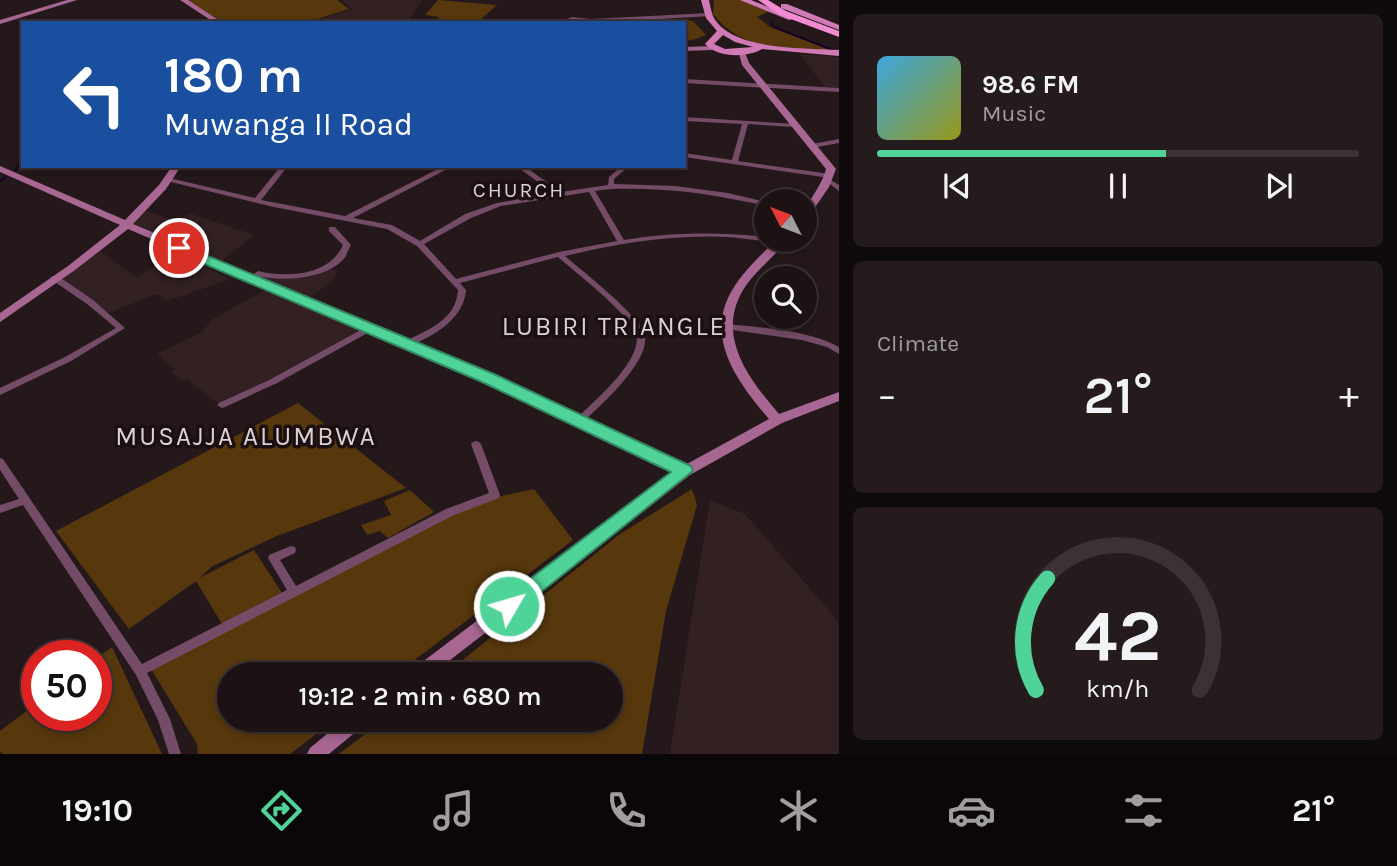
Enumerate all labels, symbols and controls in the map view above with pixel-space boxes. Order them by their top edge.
text: 180 m [164,47,303,104]
icon: left [49,49,140,140]
text: 98.6 FM [982,69,1080,100]
text: Music [982,100,1046,127]
text: Muwanga II Road [164,106,413,143]
icon: previous [938,167,976,205]
icon: pause [1099,167,1137,205]
icon: next [1260,167,1298,205]
district label: CHURCH [473,178,565,202]
north arrow [754,189,817,252]
map controls [754,189,817,329]
pin [149,218,209,278]
icon: arrive [160,229,198,267]
button: search [754,266,817,329]
district label: LUBIRI TRIANGLE [502,311,726,342]
text: Climate [877,330,959,357]
text: 21° [1084,365,1152,426]
text: − [877,373,897,418]
text: + [1339,373,1359,418]
district label: MUSAJJA ALUMBWA [115,421,377,452]
position arrow [472,569,546,643]
text: 42 [1074,593,1162,678]
speed limit sign: 50 [21,640,112,731]
text: km/h [1086,673,1150,702]
text: 19:12 · 2 min · 680 m [299,681,541,712]
icon: directions [257,786,306,835]
icon: music [429,786,478,835]
icon: phone [602,786,651,835]
icon: climate [774,786,823,835]
icon: car [947,786,996,835]
icon: filters [1119,786,1168,835]
text: 19:10 [62,792,133,829]
text: 21° [1292,792,1335,829]

